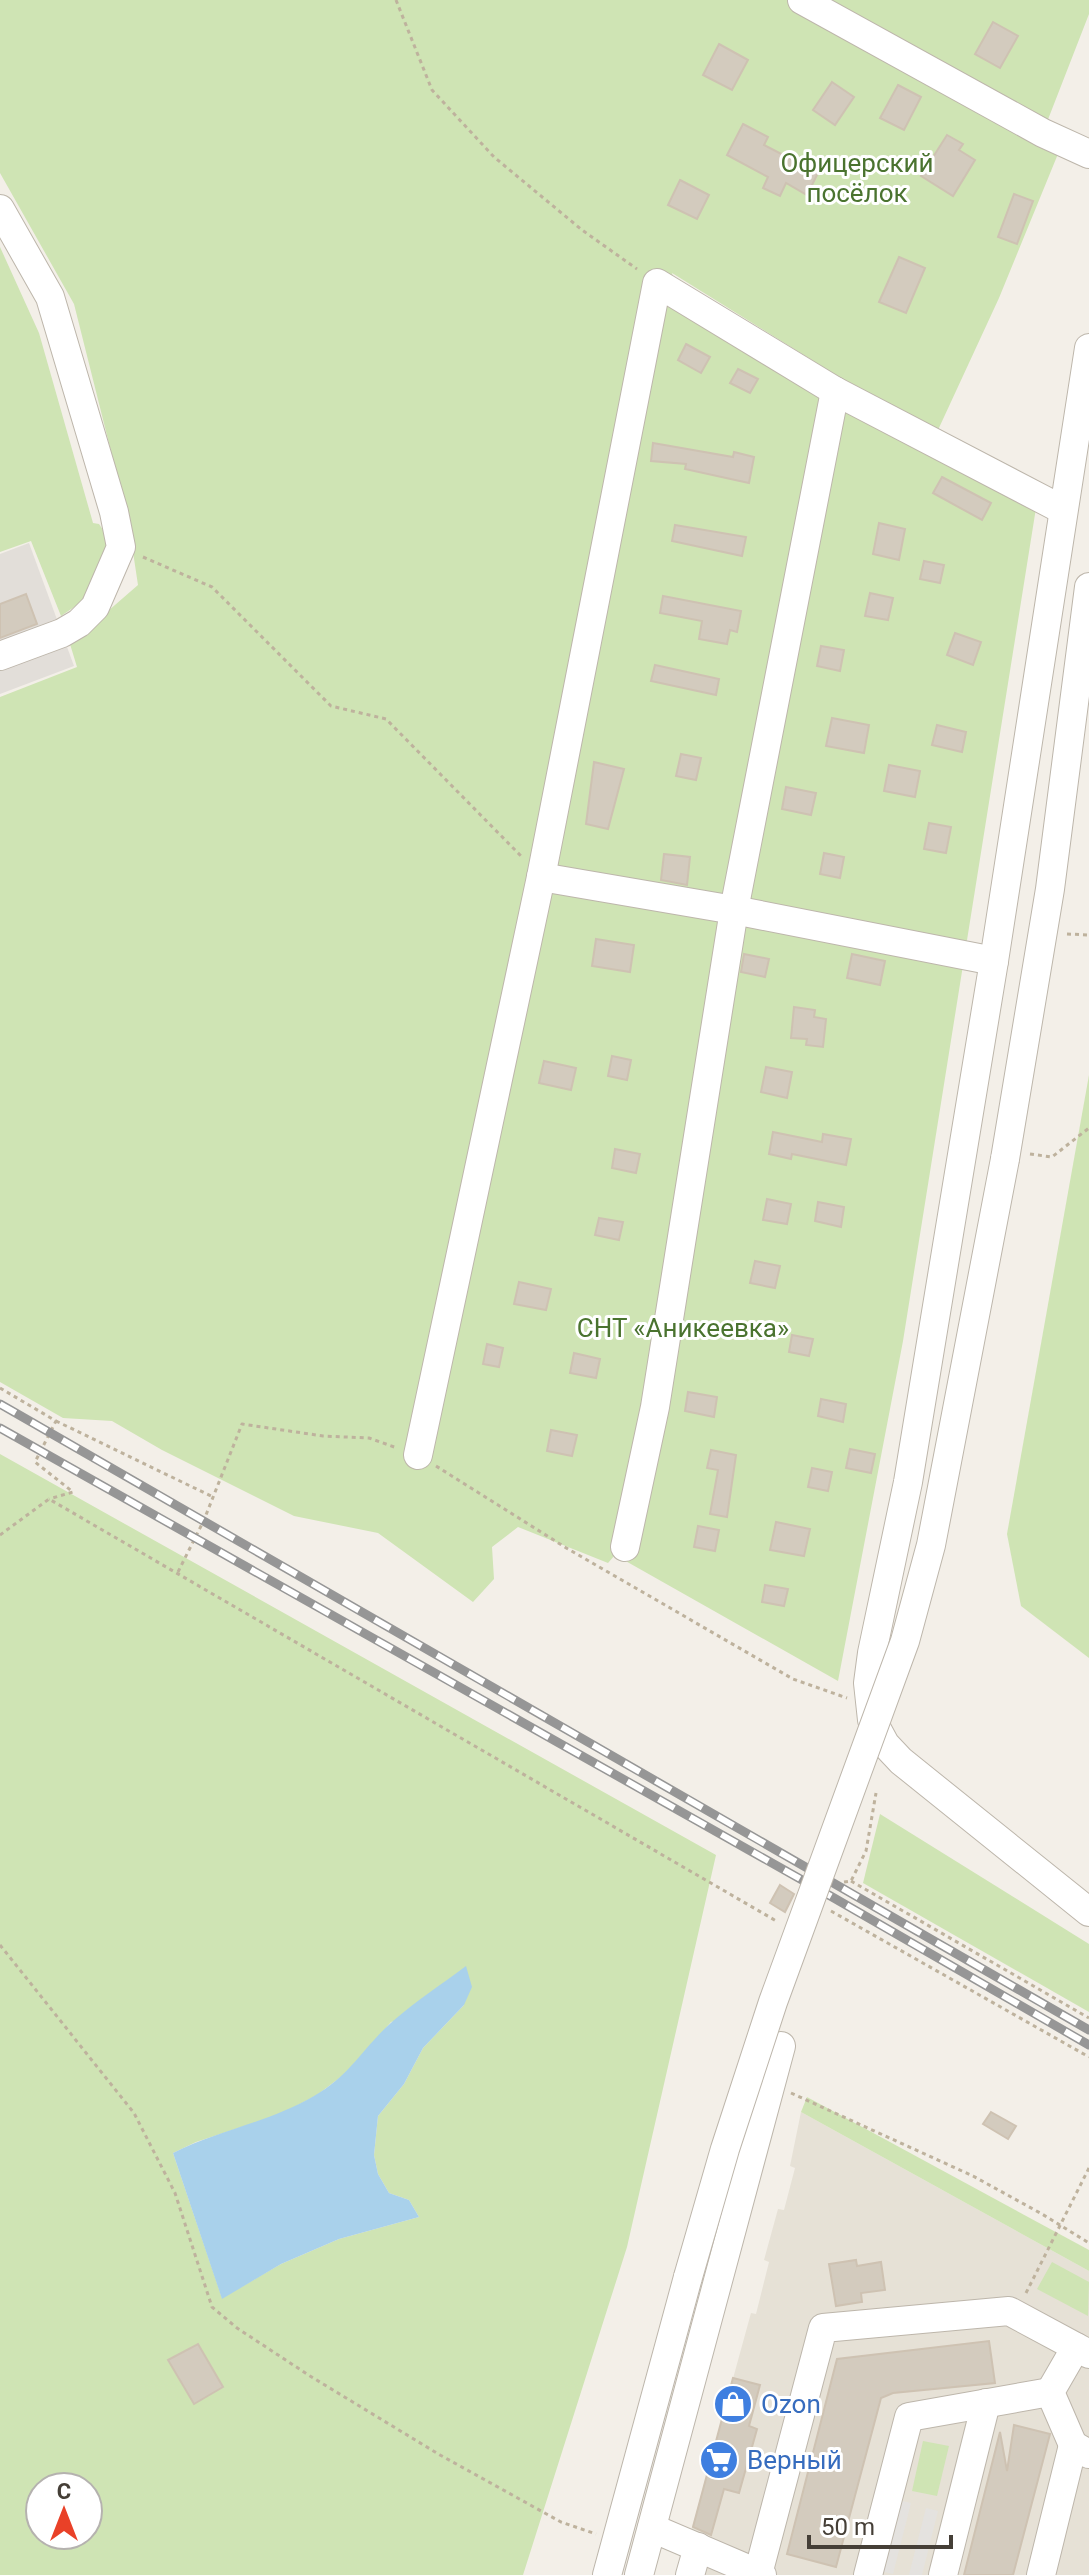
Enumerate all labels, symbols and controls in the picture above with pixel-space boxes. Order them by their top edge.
park label: Офицерский посёлок [780,148,934,208]
park label: СНТ «Аникеевка» [577,1313,789,1343]
shop icon: Ozon [712,2383,754,2425]
place label: Ozon [761,2389,821,2419]
supermarket icon: Верный [698,2439,740,2481]
place label: Верный [747,2445,842,2475]
north arrow [24,2471,104,2551]
text: С [57,2479,71,2504]
scale bar [809,2499,951,2549]
text: 50 m [821,2513,875,2541]

